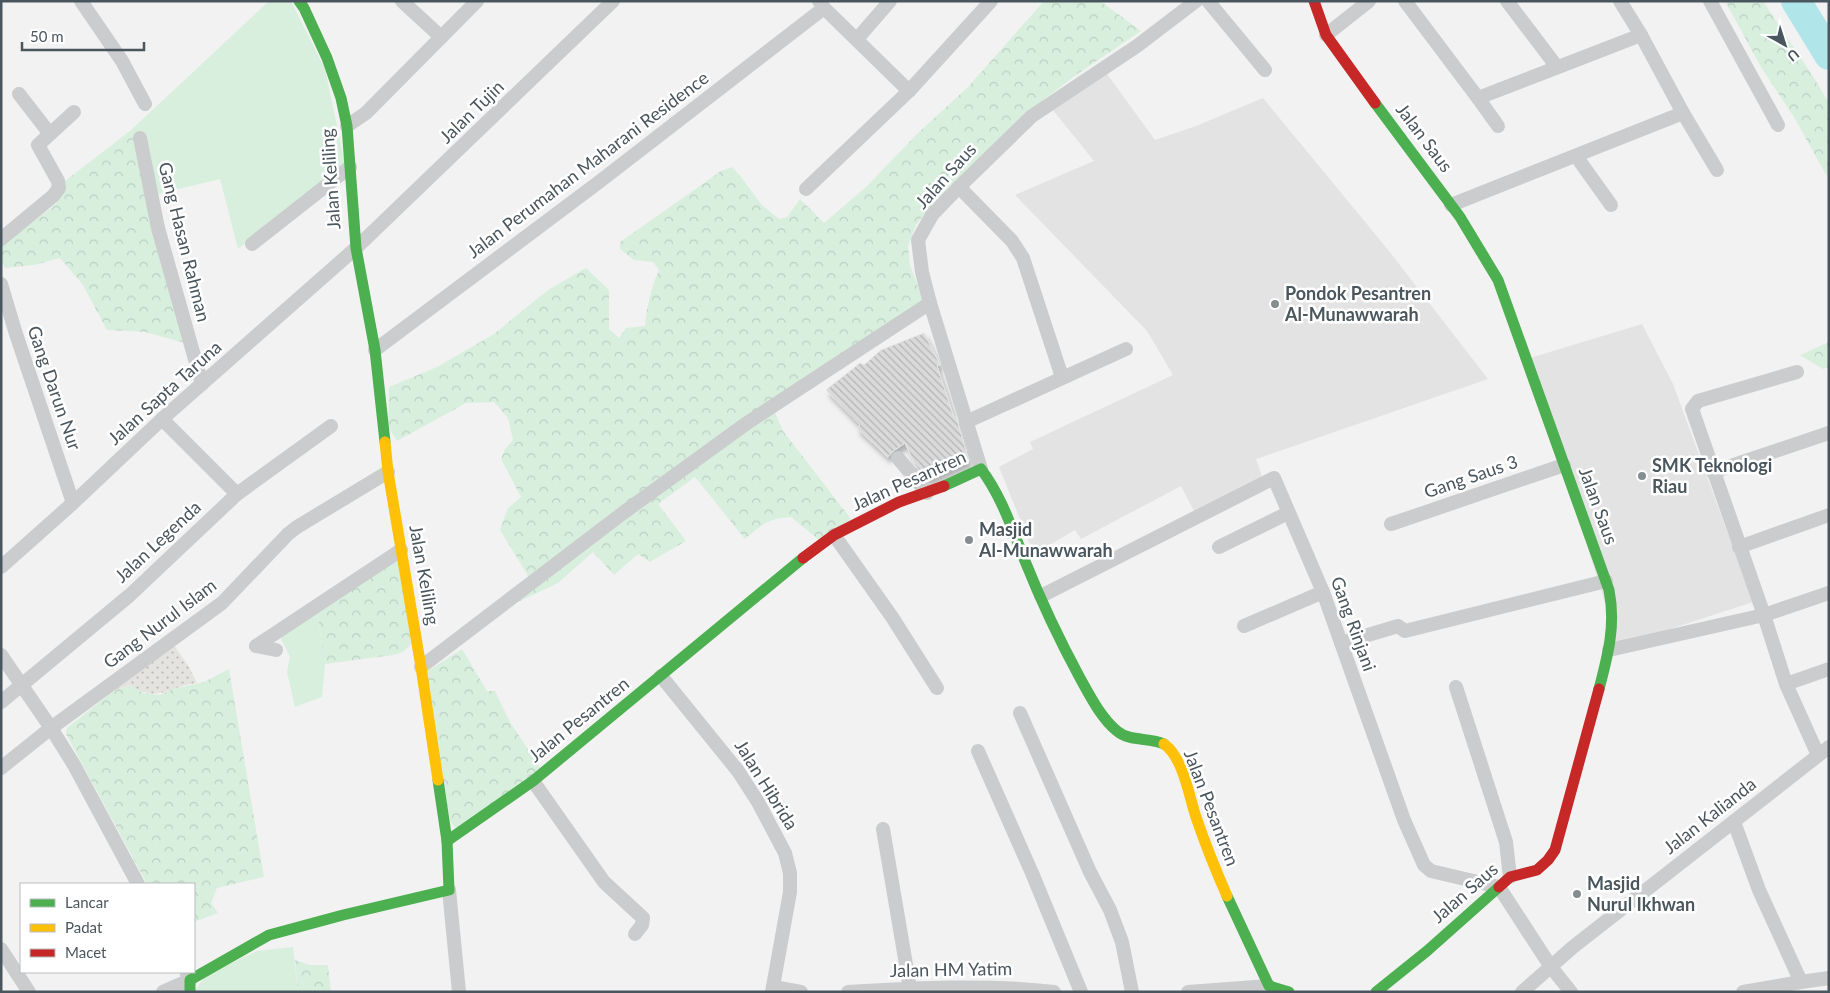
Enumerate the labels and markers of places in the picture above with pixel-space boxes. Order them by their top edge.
place label: Pondok Pesantren Al-Munawwarah [1284,282,1431,325]
marker: Pondok Pesantren Al-Munawwarah [1269,298,1281,310]
place label: SMK Teknologi Riau [1652,454,1772,497]
marker: SMK Teknologi Riau [1636,470,1648,482]
place label: Masjid Al-Munawwarah [978,518,1113,561]
marker: Masjid Al-Munawwarah [963,534,975,546]
place label: Masjid Nurul Ikhwan [1587,872,1695,915]
marker: Masjid Nurul Ikhwan [1571,888,1583,900]

